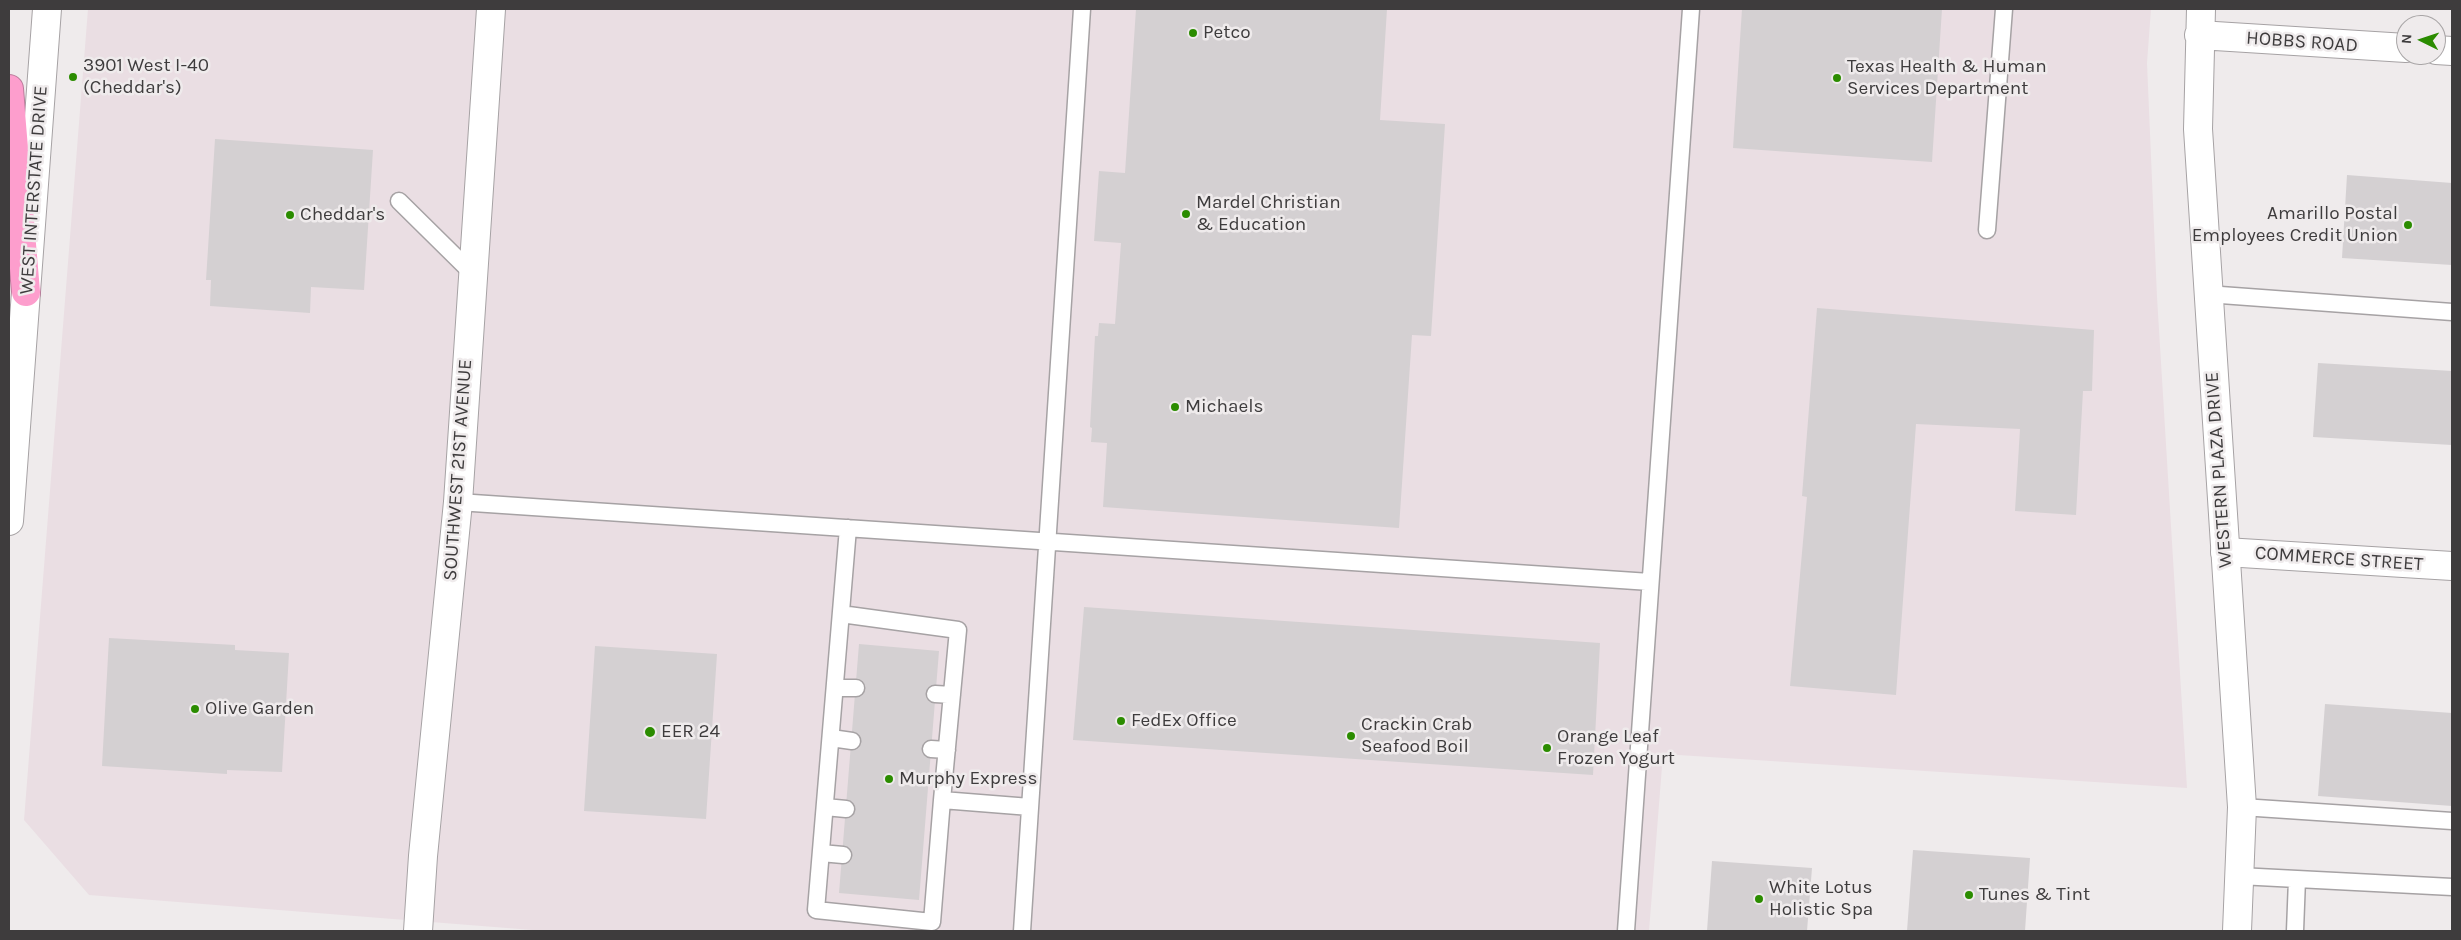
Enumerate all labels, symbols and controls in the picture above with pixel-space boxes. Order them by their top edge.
north arrow [2396,15,2446,65]
place label: Petco [1203,22,1251,44]
marker: Petco [1187,27,1199,39]
street label: HOBBS ROAD [2245,27,2359,57]
text: N [2398,33,2415,45]
place label: 3901 West I-40 (Cheddar's) [83,55,209,99]
place label: Texas Health & Human Services Department [1847,56,2047,100]
marker: 3901 West I-40 (Cheddar's) [67,71,79,83]
marker: Texas Health & Human Services Department [1831,72,1843,84]
street label: WEST INTERSTATE DRIVE [15,85,53,295]
place label: Mardel Christian & Education [1196,192,1341,236]
place label: Amarillo Postal Employees Credit Union [2192,203,2398,247]
place label: Cheddar's [300,204,385,226]
marker: Mardel Christian & Education [1180,208,1192,220]
marker: Cheddar's [284,209,296,221]
marker: Amarillo Postal Employees Credit Union [2402,219,2414,231]
street label: SOUTHWEST 21ST AVENUE [439,358,477,582]
street label: WESTERN PLAZA DRIVE [2201,371,2237,569]
place label: Michaels [1185,396,1264,418]
marker: Michaels [1169,401,1181,413]
street label: COMMERCE STREET [2254,542,2424,576]
place label: Olive Garden [205,698,314,720]
marker: Olive Garden [189,703,201,715]
place label: FedEx Office [1131,710,1237,732]
place label: Crackin Crab Seafood Boil [1361,714,1472,758]
marker: FedEx Office [1115,715,1127,727]
place label: EER 24 [661,721,720,743]
marker: EER 24 [643,725,657,739]
place label: Orange Leaf Frozen Yogurt [1557,726,1675,770]
marker: Crackin Crab Seafood Boil [1345,730,1357,742]
marker: Orange Leaf Frozen Yogurt [1541,742,1553,754]
place label: Murphy Express [899,768,1037,790]
marker: Murphy Express [883,773,895,785]
place label: White Lotus Holistic Spa [1769,877,1873,921]
place label: Tunes & Tint [1979,884,2090,906]
marker: Tunes & Tint [1963,889,1975,901]
marker: White Lotus Holistic Spa [1753,893,1765,905]

